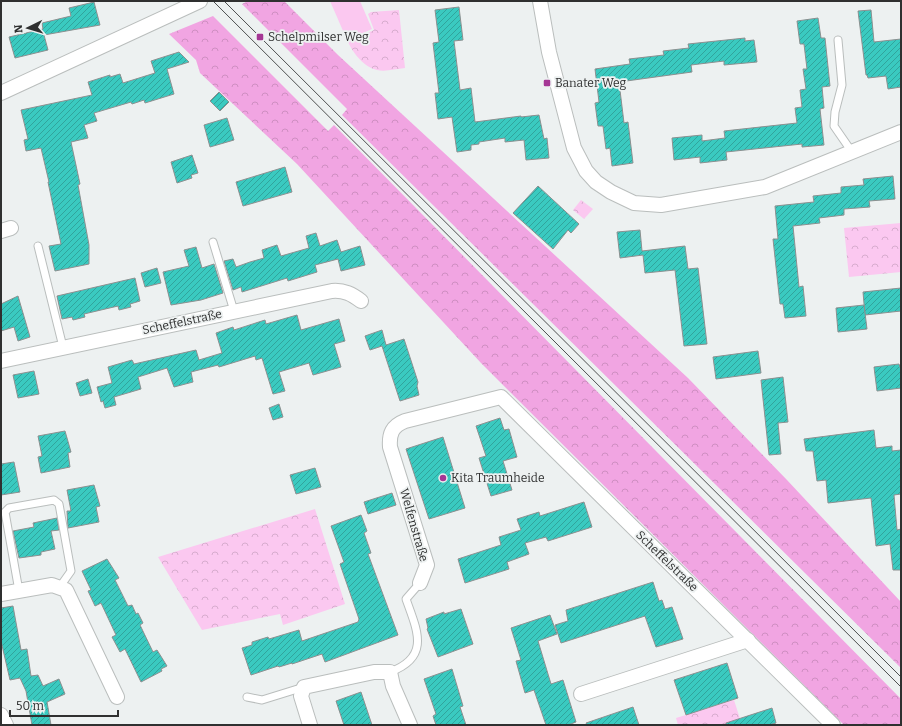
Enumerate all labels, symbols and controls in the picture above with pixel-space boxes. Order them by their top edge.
north arrow [8,8,48,48]
text: N [12,24,25,34]
place label: Schelpmilser Weg [268,30,369,44]
marker: Schelpmilser Weg [255,32,265,42]
place label: Banater Weg [555,76,627,90]
marker: Banater Weg [542,78,552,88]
street label: Scheffelstraße [141,307,223,337]
place label: Kita Traumheide [451,471,544,485]
marker: Kita Traumheide [438,473,448,483]
street label: Welfenstraße [397,487,431,563]
street label: Scheffelstraße [633,528,701,594]
scale bar [10,692,118,718]
text: 50 m [16,699,45,713]

